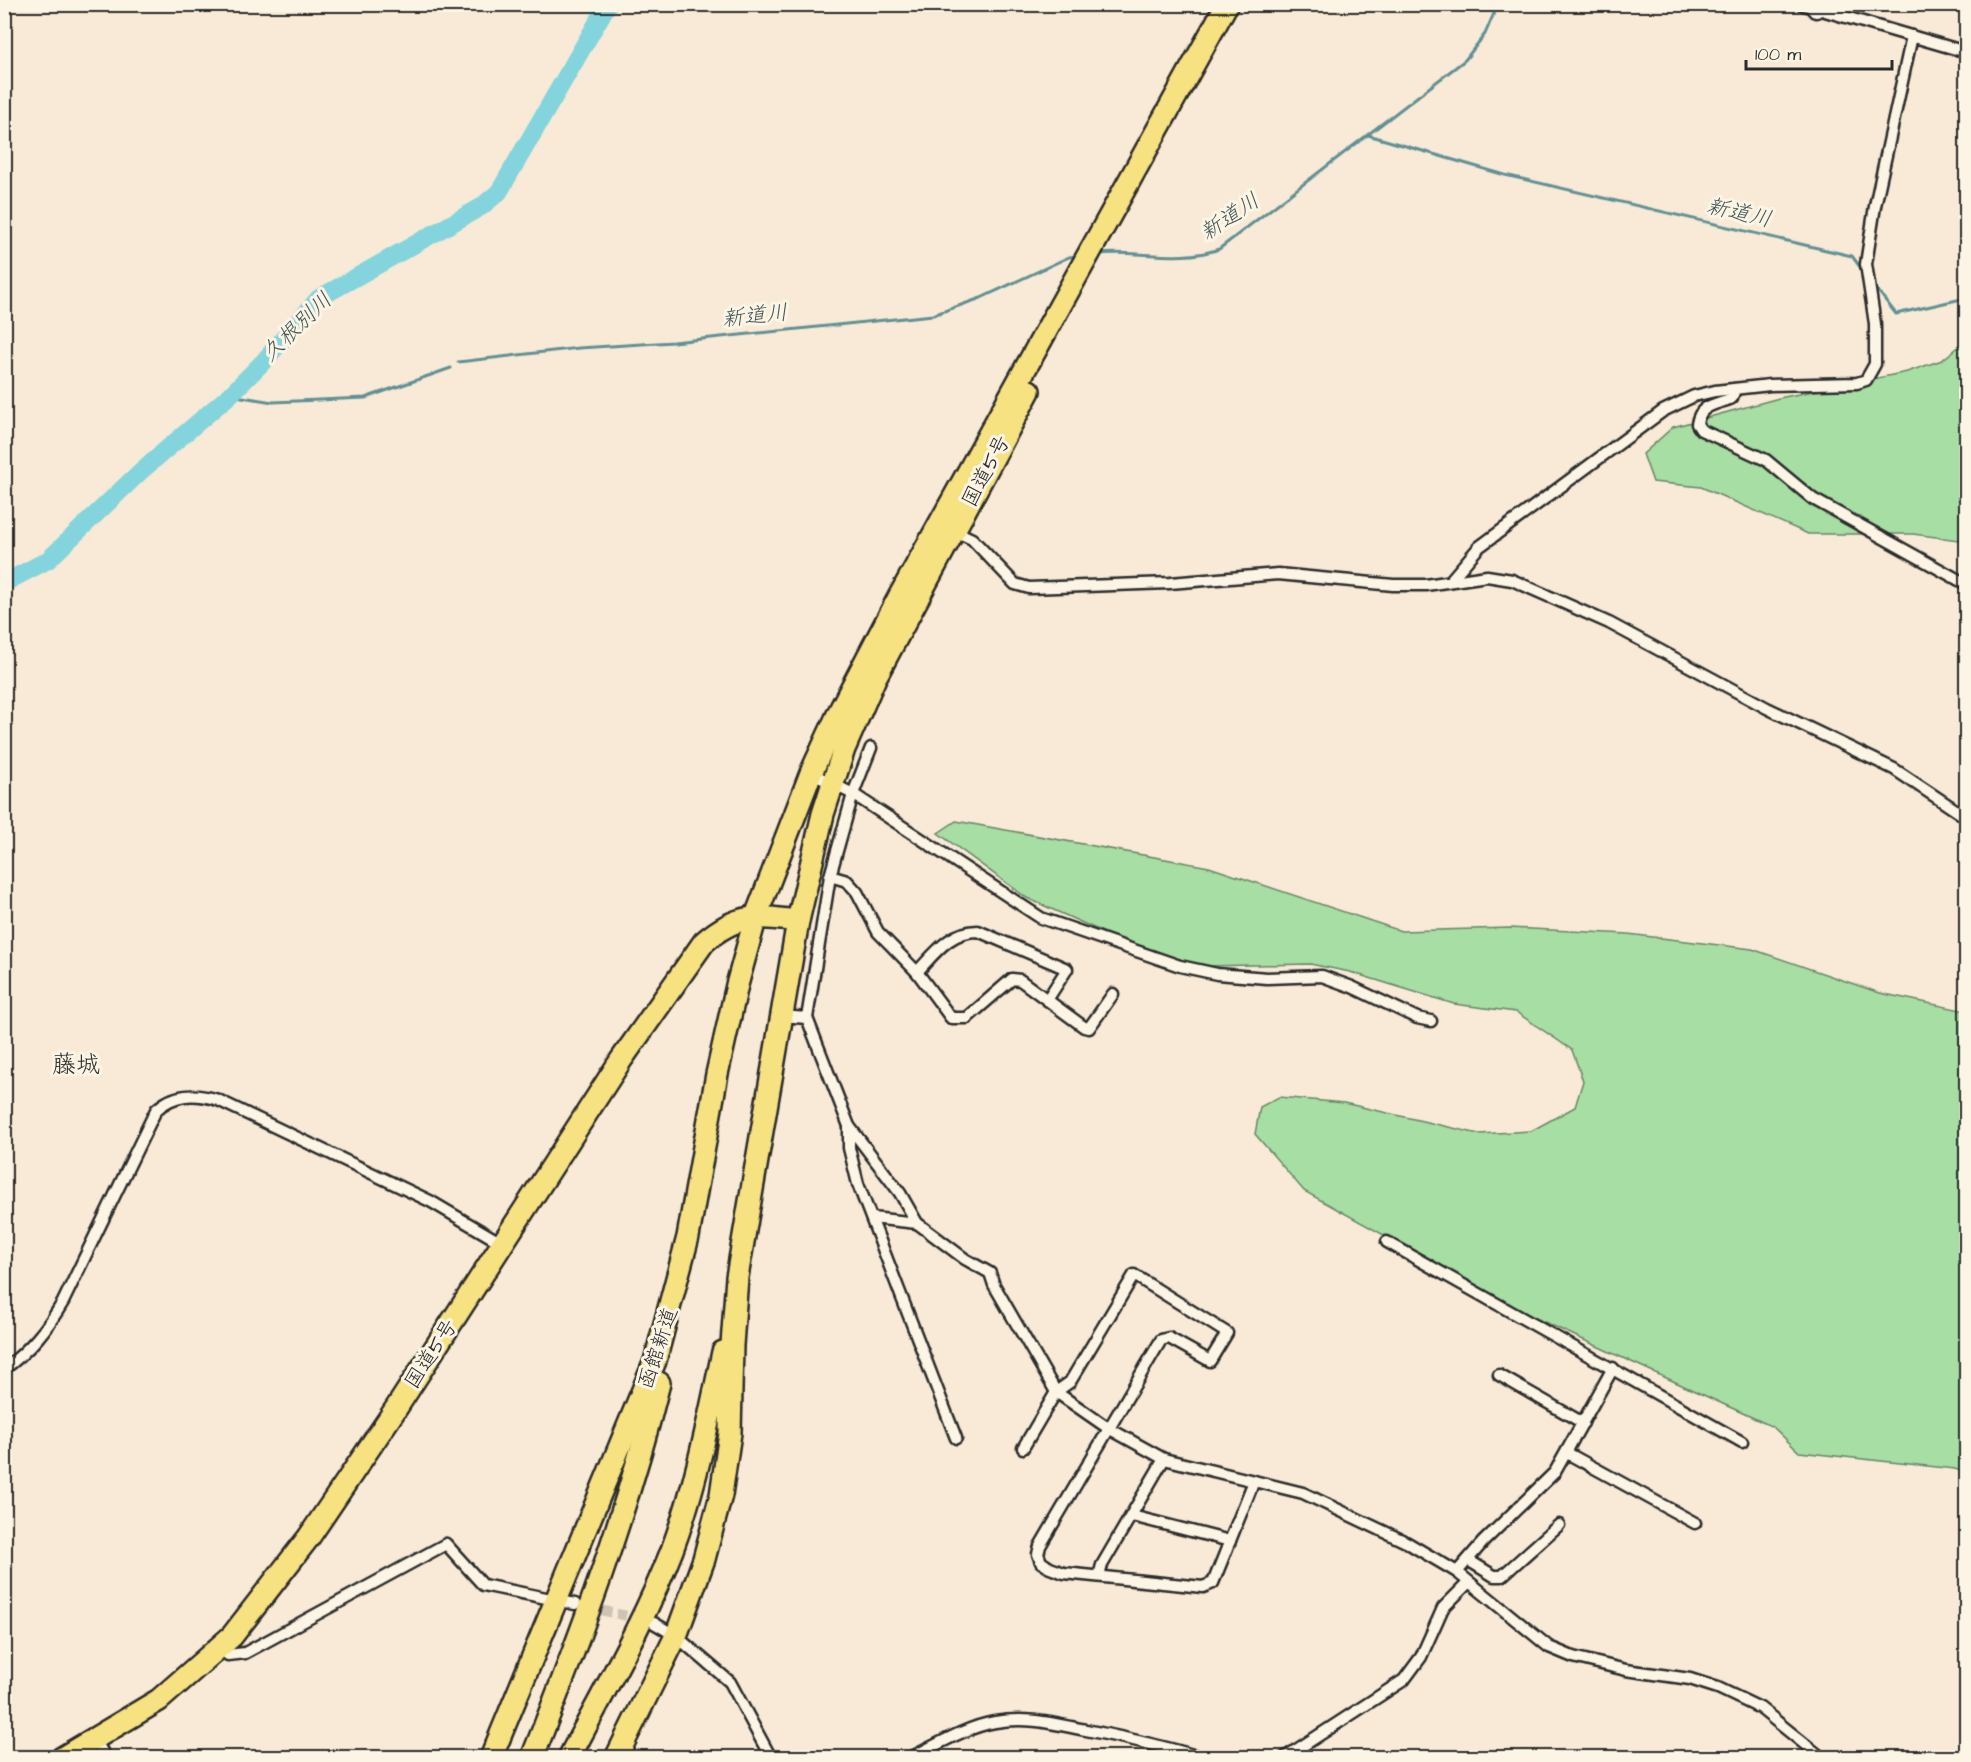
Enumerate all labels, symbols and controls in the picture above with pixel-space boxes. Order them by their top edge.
scale bar [1746,33,1892,71]
text: 100 m [1755,42,1801,67]
water label: 新道川 [1194,186,1266,248]
water label: 新道川 [1703,190,1775,236]
water label: 久根別川 [255,285,339,369]
water label: 新道川 [721,297,789,335]
street label: 国道5号 [955,430,1017,512]
district label: 藤城 [52,1048,100,1082]
street label: 函館新道 [631,1304,685,1392]
street label: 国道5号 [398,1313,464,1395]

